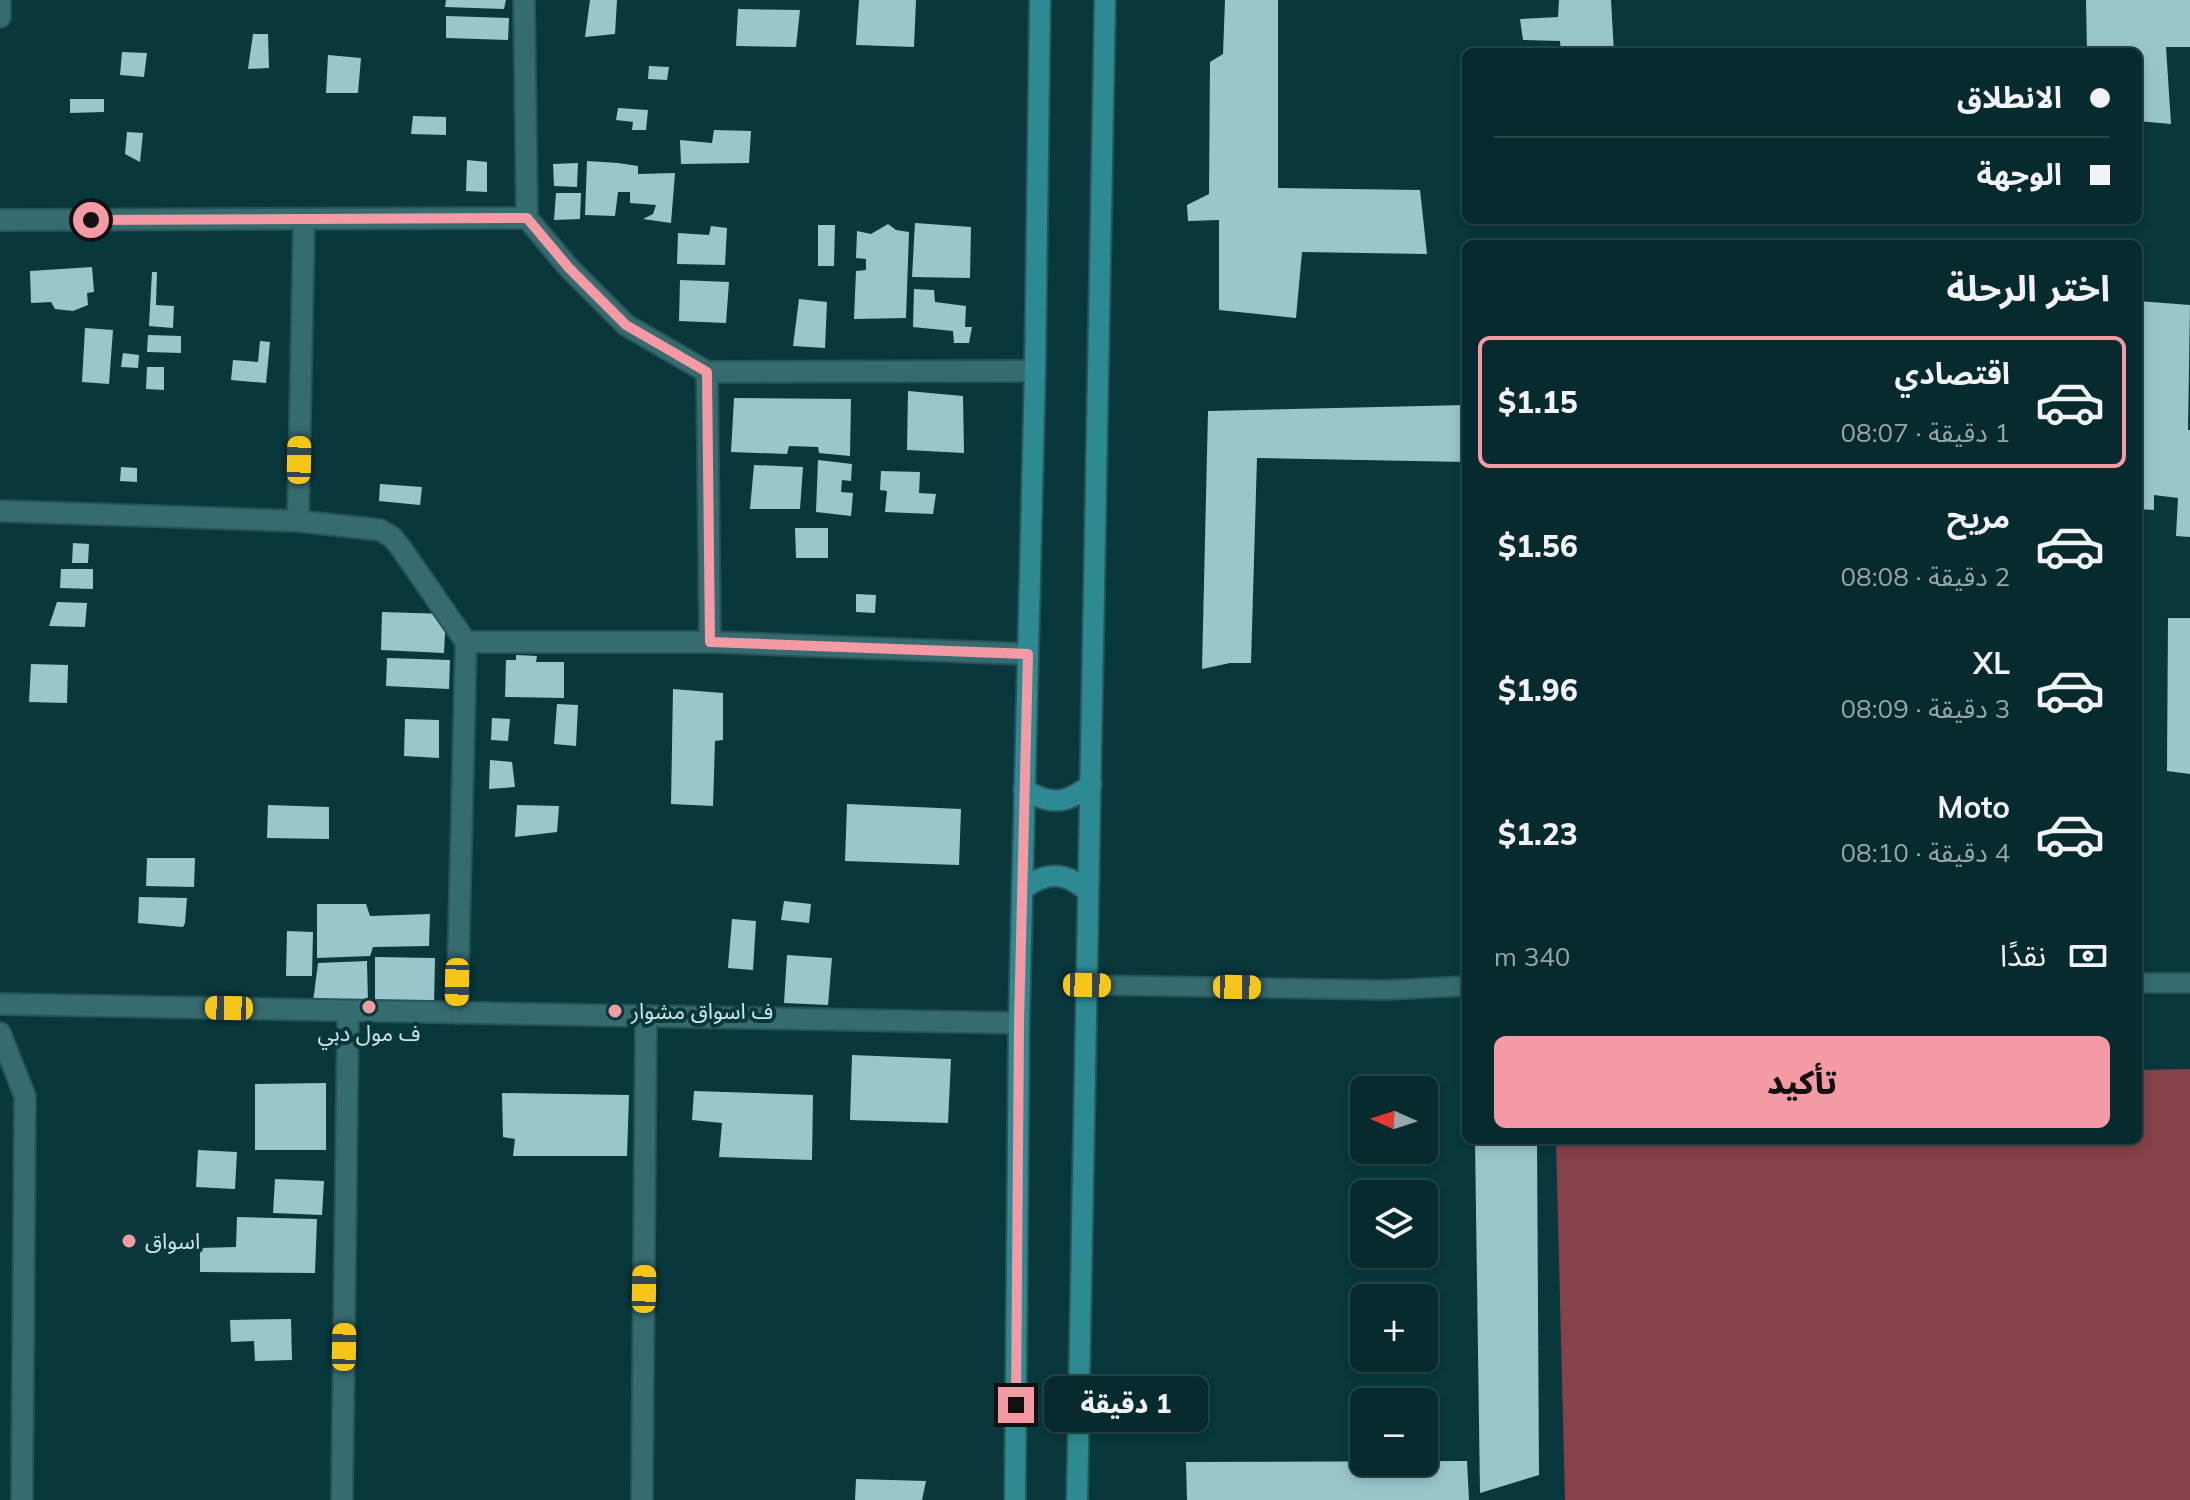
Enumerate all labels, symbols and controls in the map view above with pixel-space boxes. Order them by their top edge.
text: الانطلاق [1957,78,2062,116]
text: الوجهة [1977,155,2062,193]
route start [73,202,109,238]
text: اختر الرحلة [1946,265,2110,310]
text: اقتصادي [1895,354,2010,392]
icon: car [2034,366,2106,438]
text: $1.15 [1498,383,1578,421]
text: 1 دقيقة · 08:07 [1840,416,2010,449]
car [287,436,311,484]
text: مريح [1947,498,2010,536]
icon: car [2034,510,2106,582]
text: $1.56 [1498,527,1578,565]
text: 2 دقيقة · 08:08 [1840,560,2010,593]
text: XL [1973,644,2010,682]
icon: car [2034,654,2106,726]
text: $1.96 [1498,671,1578,709]
text: 3 دقيقة · 08:09 [1840,692,2010,725]
text: Moto [1937,788,2010,826]
icon: car [2034,798,2106,870]
text: $1.23 [1498,815,1578,853]
text: 4 دقيقة · 08:10 [1840,836,2010,869]
icon: cash [2066,934,2110,978]
text: نقدًا [2000,936,2046,974]
text: 340 m [1494,940,1570,973]
car [445,958,469,1006]
car [1063,973,1111,997]
car [1213,975,1261,999]
car [205,996,253,1020]
place label: ف اسواق مشوار [630,997,773,1025]
marker: ف مول دبي [360,998,378,1016]
marker: ف اسواق مشوار [606,1002,624,1020]
place label: ف مول دبي [318,1019,420,1050]
button: تأكيد [1494,1036,2110,1128]
north arrow [1350,1076,1438,1164]
map controls [1350,1076,1438,1476]
button: layers [1350,1180,1438,1268]
place label: اسواق [145,1227,200,1255]
marker: اسواق [120,1232,138,1250]
car [632,1265,656,1313]
button: + [1350,1284,1438,1372]
car [332,1323,356,1371]
callout: 1 دقيقة [1044,1377,1208,1433]
route end [998,1387,1034,1423]
text: 1 دقيقة [1081,1387,1171,1420]
button: − [1350,1388,1438,1476]

